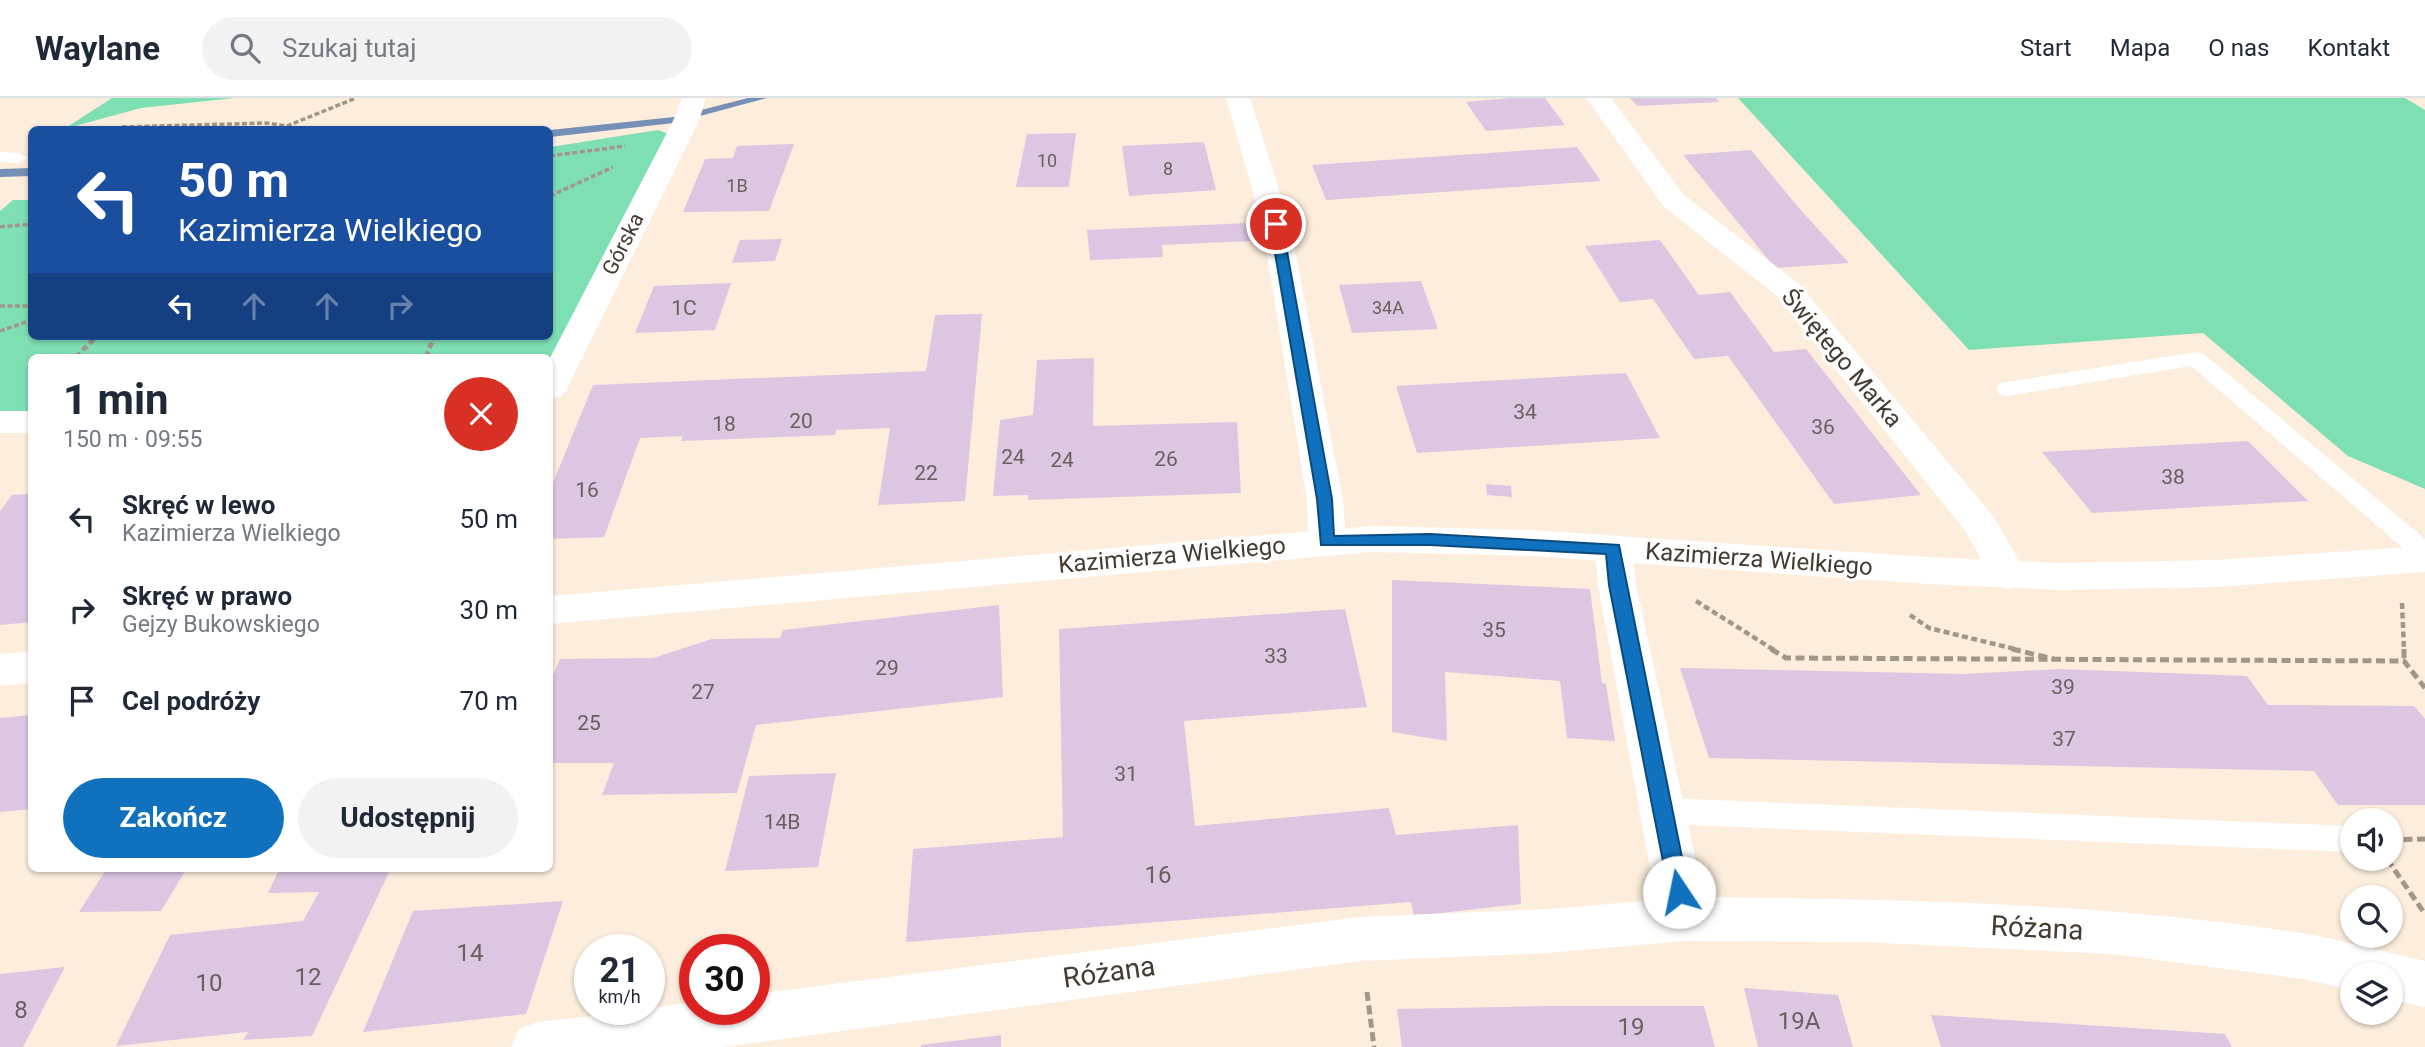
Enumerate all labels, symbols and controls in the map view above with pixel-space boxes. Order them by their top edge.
search box [202,17,692,80]
text: Waylane [35,29,160,68]
icon: search [226,29,264,67]
text: Szukaj tutaj [282,33,416,63]
text: Start [2020,34,2072,62]
text: Mapa [2110,34,2170,62]
text: O nas [2208,34,2269,62]
text: Kontakt [2307,34,2390,62]
house number: 10 [1037,150,1057,171]
text: 50 m [178,152,289,209]
icon: left [63,154,154,245]
house number: 8 [1163,158,1173,179]
house number: 1B [726,175,748,196]
pin [1246,194,1306,254]
icon: arrive [1257,205,1295,243]
street label: Górska [597,209,649,279]
text: Kazimierza Wielkiego [178,211,482,249]
street label: Świętego Marka [1776,283,1908,433]
icon: left [162,287,200,325]
icon: ahead [235,287,273,325]
icon: ahead [308,287,346,325]
icon: right [381,287,419,325]
house number: 1C [671,296,697,320]
house number: 34A [1372,297,1404,318]
text: 1 min [63,375,169,424]
button: close [444,377,518,451]
house number: 34 [1513,400,1537,424]
house number: 20 [789,409,813,433]
house number: 18 [712,412,736,436]
house number: 36 [1811,415,1835,439]
text: 150 m · 09:55 [63,426,202,453]
house number: 24 [1001,445,1025,469]
house number: 26 [1154,447,1178,471]
house number: 24 [1050,448,1074,472]
house number: 22 [914,461,938,485]
house number: 38 [2161,465,2185,489]
house number: 16 [575,478,599,502]
text: Skręć w lewo [122,490,275,520]
icon: left [63,500,101,538]
text: 50 m [460,504,518,534]
text: Kazimierza Wielkiego [122,520,341,547]
street label: Kazimierza Wielkiego [1057,531,1287,579]
street label: Kazimierza Wielkiego [1644,537,1874,581]
text: Skręć w prawo [122,581,292,611]
icon: right [63,591,101,629]
text: 30 m [460,595,518,625]
text: Gejzy Bukowskiego [122,611,320,638]
house number: 35 [1482,618,1506,642]
house number: 33 [1264,644,1288,668]
house number: 29 [875,656,899,680]
house number: 39 [2051,675,2075,699]
house number: 27 [691,680,715,704]
icon: arrive [63,682,101,720]
text: Cel podróży [122,686,260,716]
text: 70 m [460,686,518,716]
house number: 25 [577,711,601,735]
house number: 37 [2052,727,2076,751]
house number: 31 [1114,762,1138,786]
button: Zakończ [63,778,284,858]
button: Udostępnij [298,778,518,858]
map controls [2340,808,2403,1025]
button: sound [2340,808,2403,871]
house number: 14B [764,810,800,834]
position arrow [1642,855,1716,929]
house number: 16 [1145,861,1171,889]
button: search [2340,885,2403,948]
street label: Różana [1990,909,2084,947]
speed limit sign: 30 [679,934,770,1025]
house number: 14 [457,939,483,967]
street label: Różana [1061,949,1157,995]
text: 21 [599,950,640,991]
button: layers [2340,962,2403,1025]
house number: 12 [295,963,321,991]
house number: 10 [196,969,222,997]
text: km/h [598,986,641,1007]
house number: 8 [14,996,28,1024]
house number: 19A [1778,1007,1821,1035]
house number: 19 [1618,1013,1644,1041]

